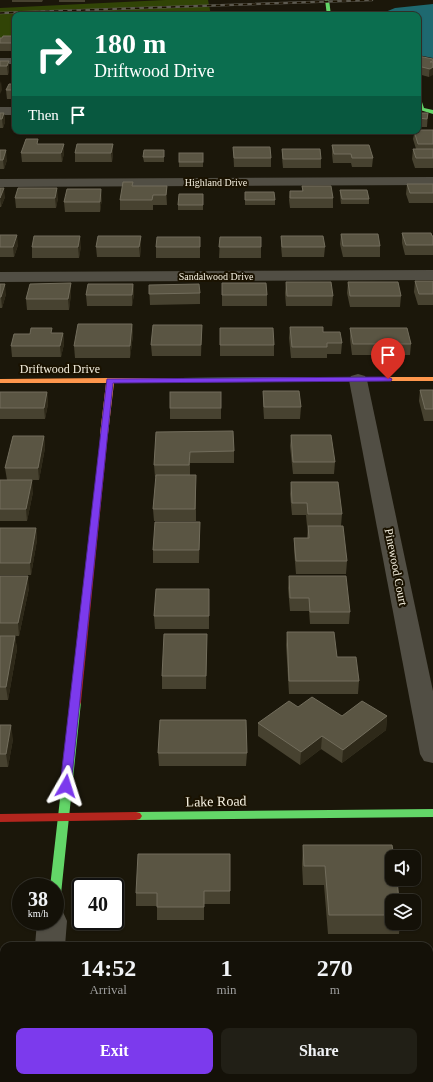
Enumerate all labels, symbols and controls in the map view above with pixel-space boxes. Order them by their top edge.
icon: right [28,28,80,80]
text: 180 m [94,28,166,59]
text: Driftwood Drive [94,61,214,81]
icon: arrive [67,104,89,126]
text: Then [28,107,59,123]
street label: Highland Drive [185,177,248,188]
street label: Sandalwood Drive [179,271,254,282]
pin [371,338,405,379]
icon: arrive [377,344,399,366]
street label: Driftwood Drive [20,362,100,376]
street label: Pinewood Court [382,527,410,607]
position arrow [45,765,87,807]
street label: Lake Road [185,793,247,810]
map controls [385,850,421,930]
button: sound [385,850,421,886]
speed limit sign: 40 [72,878,124,930]
text: 38 [28,888,48,910]
button: layers [385,894,421,930]
text: km/h [28,908,48,919]
text: 14:52 [80,955,136,981]
text: 1 [220,955,232,981]
text: 270 [317,955,353,981]
text: Arrival [89,982,127,997]
text: min [216,982,237,997]
text: m [330,982,340,997]
button: Exit [16,1028,213,1074]
button: Share [221,1028,417,1074]

